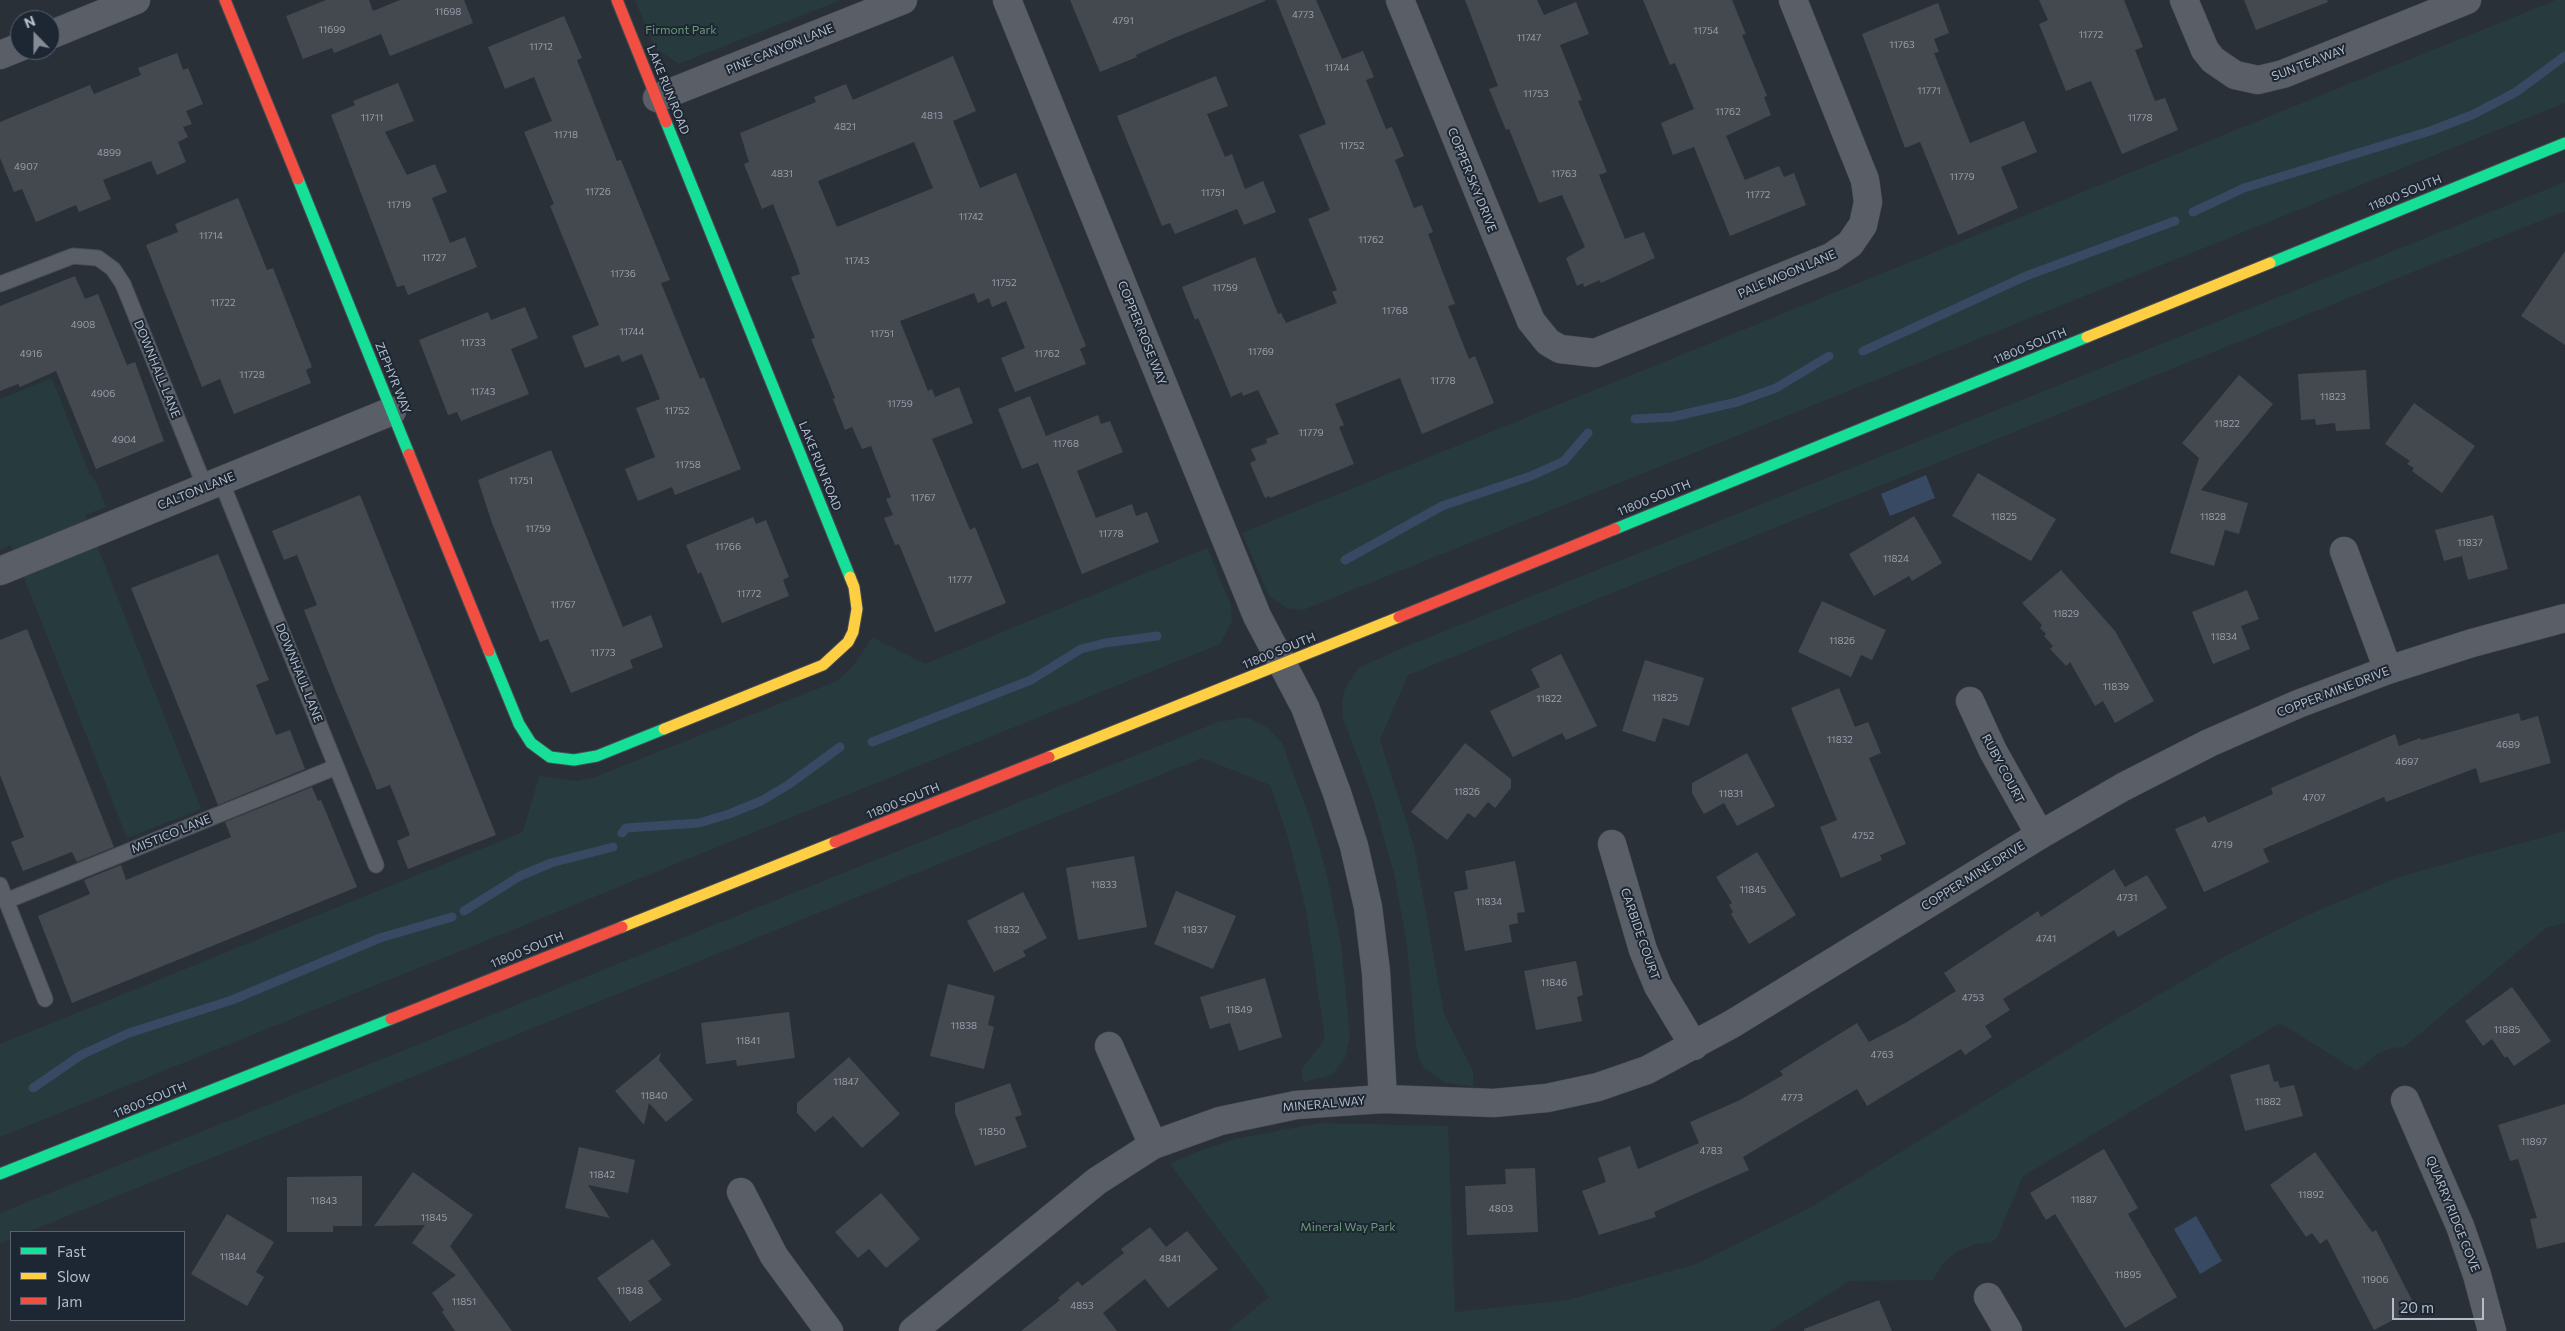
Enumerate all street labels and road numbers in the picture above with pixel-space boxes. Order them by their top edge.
street label: PINE CANYON LANE [724,21,836,77]
street label: SUN TEA WAY [2270,42,2348,84]
street label: LAKE RUN ROAD [644,43,692,137]
street label: COPPER SKY DRIVE [1444,126,1500,234]
street label: 11800 SOUTH [2366,172,2444,214]
street label: PALE MOON LANE [1736,247,1838,301]
street label: COPPER ROSE WAY [1115,279,1169,387]
street label: DOWNHALL LANE [131,318,183,420]
street label: 11800 SOUTH [1991,325,2069,367]
street label: ZEPHYR WAY [372,340,414,416]
street label: LAKE RUN ROAD [796,419,844,513]
street label: CALTON LANE [155,469,237,513]
street label: 11800 SOUTH [1615,477,1693,519]
street label: DOWNHAUL LANE [272,621,326,725]
street label: 11800 SOUTH [1240,630,1318,672]
street label: COPPER MINE DRIVE [2275,664,2391,720]
street label: RUBY COURT [1979,732,2027,806]
street label: 11800 SOUTH [864,780,942,822]
street label: MISTICO LANE [129,812,213,856]
street label: COPPER MINE DRIVE [1919,838,2027,914]
street label: CARBIDE COURT [1618,886,1662,982]
street label: 11800 SOUTH [488,929,566,971]
street label: 11800 SOUTH [111,1079,189,1121]
street label: MINERAL WAY [1282,1093,1366,1115]
street label: QUARRY RIDGE COVE [2423,1154,2483,1274]

